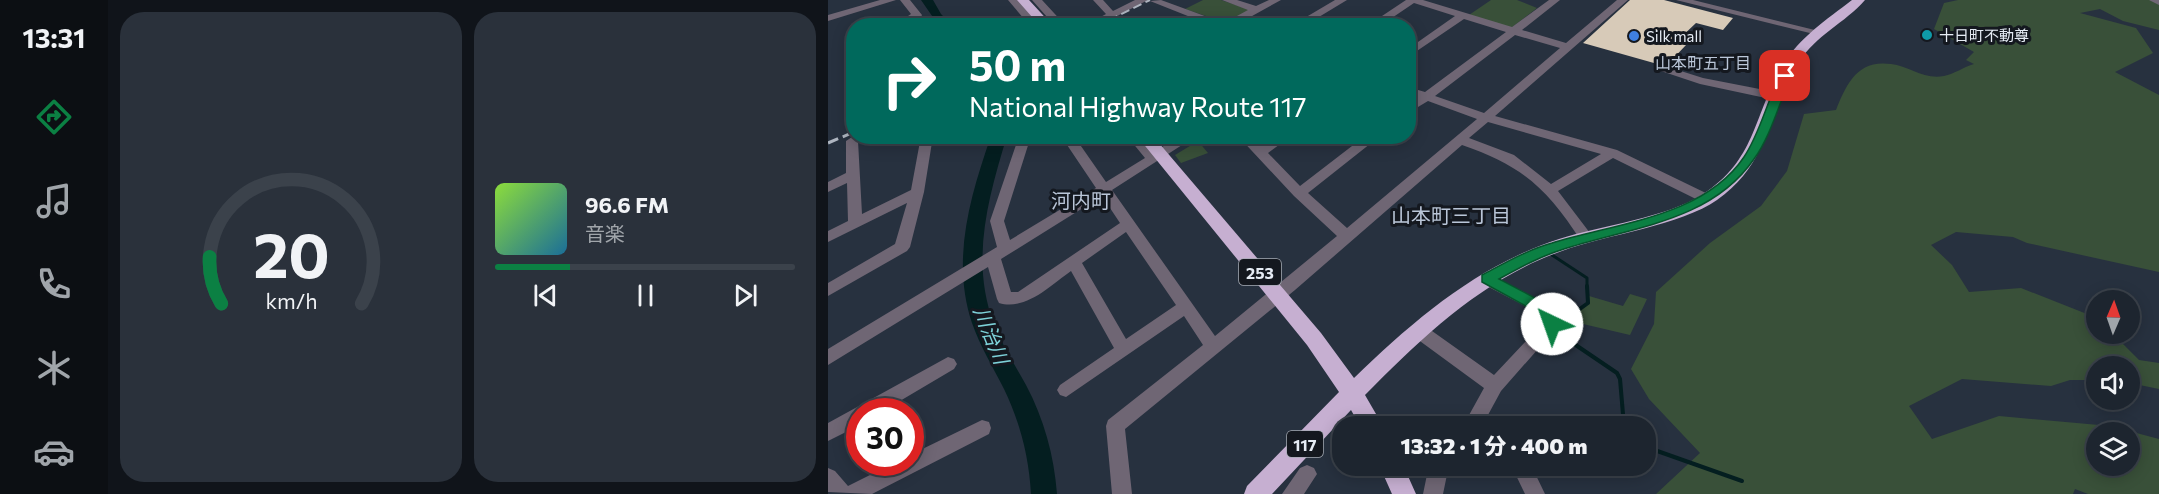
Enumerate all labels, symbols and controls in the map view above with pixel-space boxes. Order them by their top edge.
text: 13:31 [22,21,86,54]
place label: 十日町不動尊 [1939,26,2029,44]
place label: Silk mall [1646,27,1702,45]
marker: 十日町不動尊 [1920,28,1934,42]
marker: Silk mall [1627,29,1641,43]
text: 50 m [969,38,1066,90]
icon: right [870,42,948,120]
pin [1759,50,1810,101]
district label: 山本町五丁目 [1655,53,1751,72]
icon: arrive [1768,59,1801,92]
text: National Highway Route 117 [969,90,1307,123]
icon: directions [33,96,75,138]
icon: music [33,180,75,222]
district label: 河内町 [1051,188,1111,212]
text: 96.6 FM [585,191,669,218]
district label: 山本町三丁目 [1391,203,1511,227]
text: 20 [253,215,329,291]
text: 音楽 [585,221,625,245]
road number: 253 [1239,259,1281,285]
icon: phone [33,263,75,305]
icon: previous [529,279,562,312]
icon: pause [629,279,662,312]
icon: next [729,279,762,312]
text: km/h [265,287,317,313]
north arrow [2086,290,2140,344]
map controls [2086,290,2140,476]
position arrow [1520,292,1584,356]
water label: 川治川 [970,303,1015,369]
icon: climate [33,347,75,389]
button: sound [2086,356,2140,410]
speed limit sign: 30 [846,398,924,476]
button: layers [2086,422,2140,476]
icon: car [33,431,75,473]
road number: 117 [1287,431,1323,457]
text: 13:32 · 1 分 · 400 m [1400,432,1588,459]

